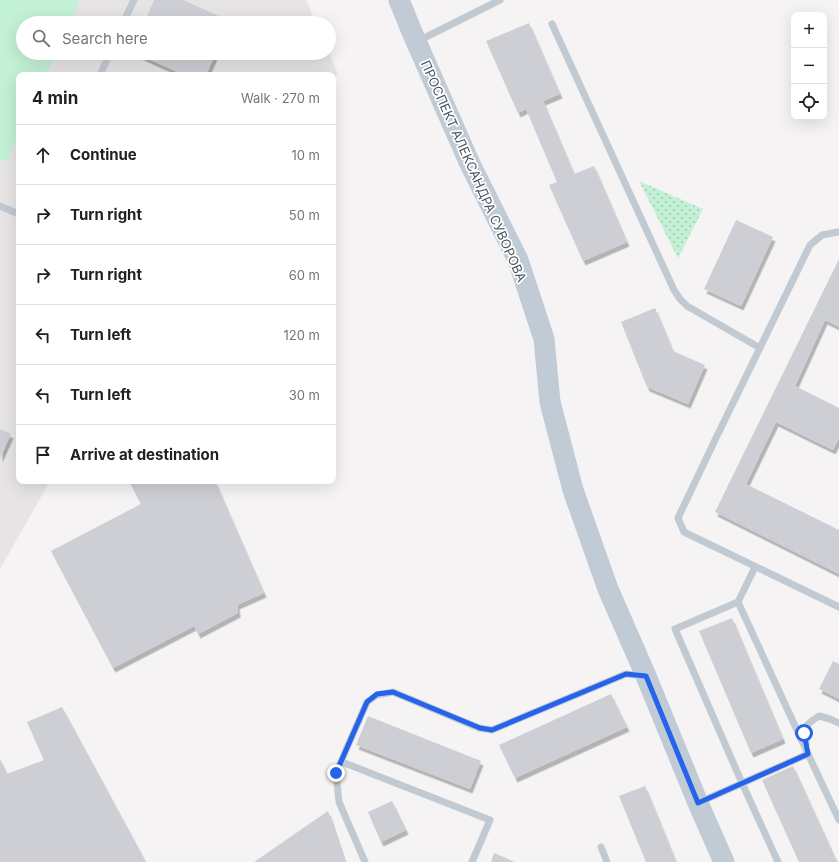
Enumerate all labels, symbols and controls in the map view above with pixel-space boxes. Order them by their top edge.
map controls [791,12,827,120]
button: + [791,12,827,48]
search box [16,16,336,60]
icon: search [30,27,52,49]
text: Search here [62,29,148,48]
button: − [791,48,827,84]
street label: ПРОСПЕКТ АЛЕКСАНДРА СУВОРОВА [418,58,530,284]
button: locate [791,84,827,120]
text: 4 min [32,88,78,108]
text: Walk · 270 m [241,90,320,106]
icon: ahead [32,144,54,166]
text: Continue [70,145,137,164]
text: 10 m [291,147,320,163]
icon: right [32,204,54,226]
text: Turn right [70,205,142,224]
text: 50 m [289,207,320,223]
icon: right [32,264,54,286]
text: Turn right [70,265,142,284]
text: 60 m [289,267,320,283]
icon: left [32,324,54,346]
text: Turn left [70,325,131,344]
text: 120 m [284,327,320,343]
icon: left [32,384,54,406]
text: Turn left [70,385,131,404]
text: 30 m [289,387,320,403]
icon: arrive [32,444,54,466]
text: Arrive at destination [70,445,219,464]
route start [795,724,813,742]
route end [327,764,345,782]

